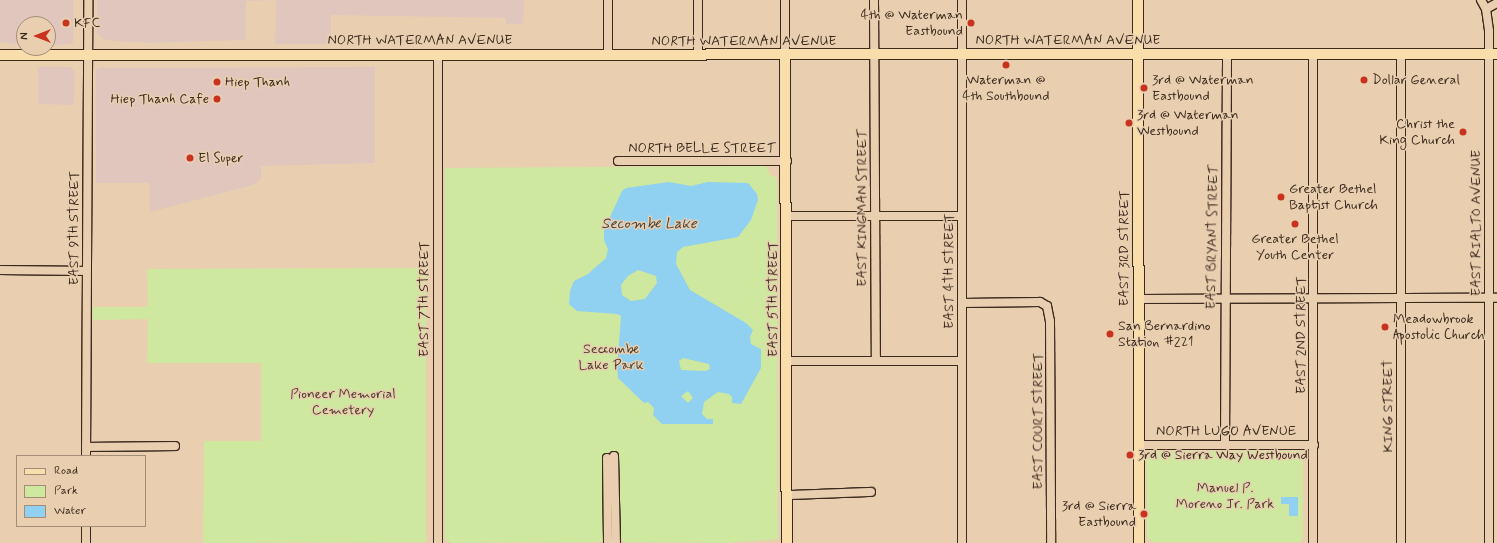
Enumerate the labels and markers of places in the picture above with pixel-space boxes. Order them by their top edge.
place label: 4th @ Waterman Eastbound [860,7,963,40]
place label: KFC [74,15,100,31]
marker: KFC [61,18,71,28]
marker: 4th @ Waterman Eastbound [966,18,976,28]
marker: Waterman @ 4th Southbound [1001,60,1011,70]
place label: Waterman @ 4th Southbound [962,72,1050,104]
place label: 3rd @ Waterman Eastbound [1152,72,1254,104]
place label: Dollar General [1372,72,1459,88]
place label: Hiep Thanh [225,74,293,90]
marker: Dollar General [1359,75,1369,85]
marker: Hiep Thanh [212,77,222,87]
marker: 3rd @ Waterman Eastbound [1139,83,1149,93]
place label: Hiep Thanh Cafe [108,91,209,107]
marker: Hiep Thanh Cafe [212,94,222,104]
place label: 3rd @ Waterman Westbound [1137,107,1239,140]
place label: Christ the King Church [1379,116,1455,148]
marker: 3rd @ Waterman Westbound [1124,118,1134,128]
marker: Christ the King Church [1458,127,1468,137]
place label: El Super [198,150,246,166]
marker: El Super [185,153,195,163]
place label: Greater Bethel Baptist Church [1289,181,1378,214]
marker: Greater Bethel Baptist Church [1276,192,1286,202]
marker: Greater Bethel Youth Center [1290,219,1300,229]
place label: Greater Bethel Youth Center [1251,231,1339,264]
place label: Meadowbrook Apostolic Church [1393,311,1488,344]
place label: San Bernardino Station #221 [1118,318,1216,350]
marker: Meadowbrook Apostolic Church [1380,322,1390,332]
marker: San Bernardino Station #221 [1105,329,1115,339]
place label: 3rd @ Sierra Way Westbound [1138,447,1309,463]
marker: 3rd @ Sierra Way Westbound [1125,450,1135,460]
place label: 3rd @ Sierra Eastbound [1062,498,1136,530]
marker: 3rd @ Sierra Eastbound [1139,509,1149,519]

